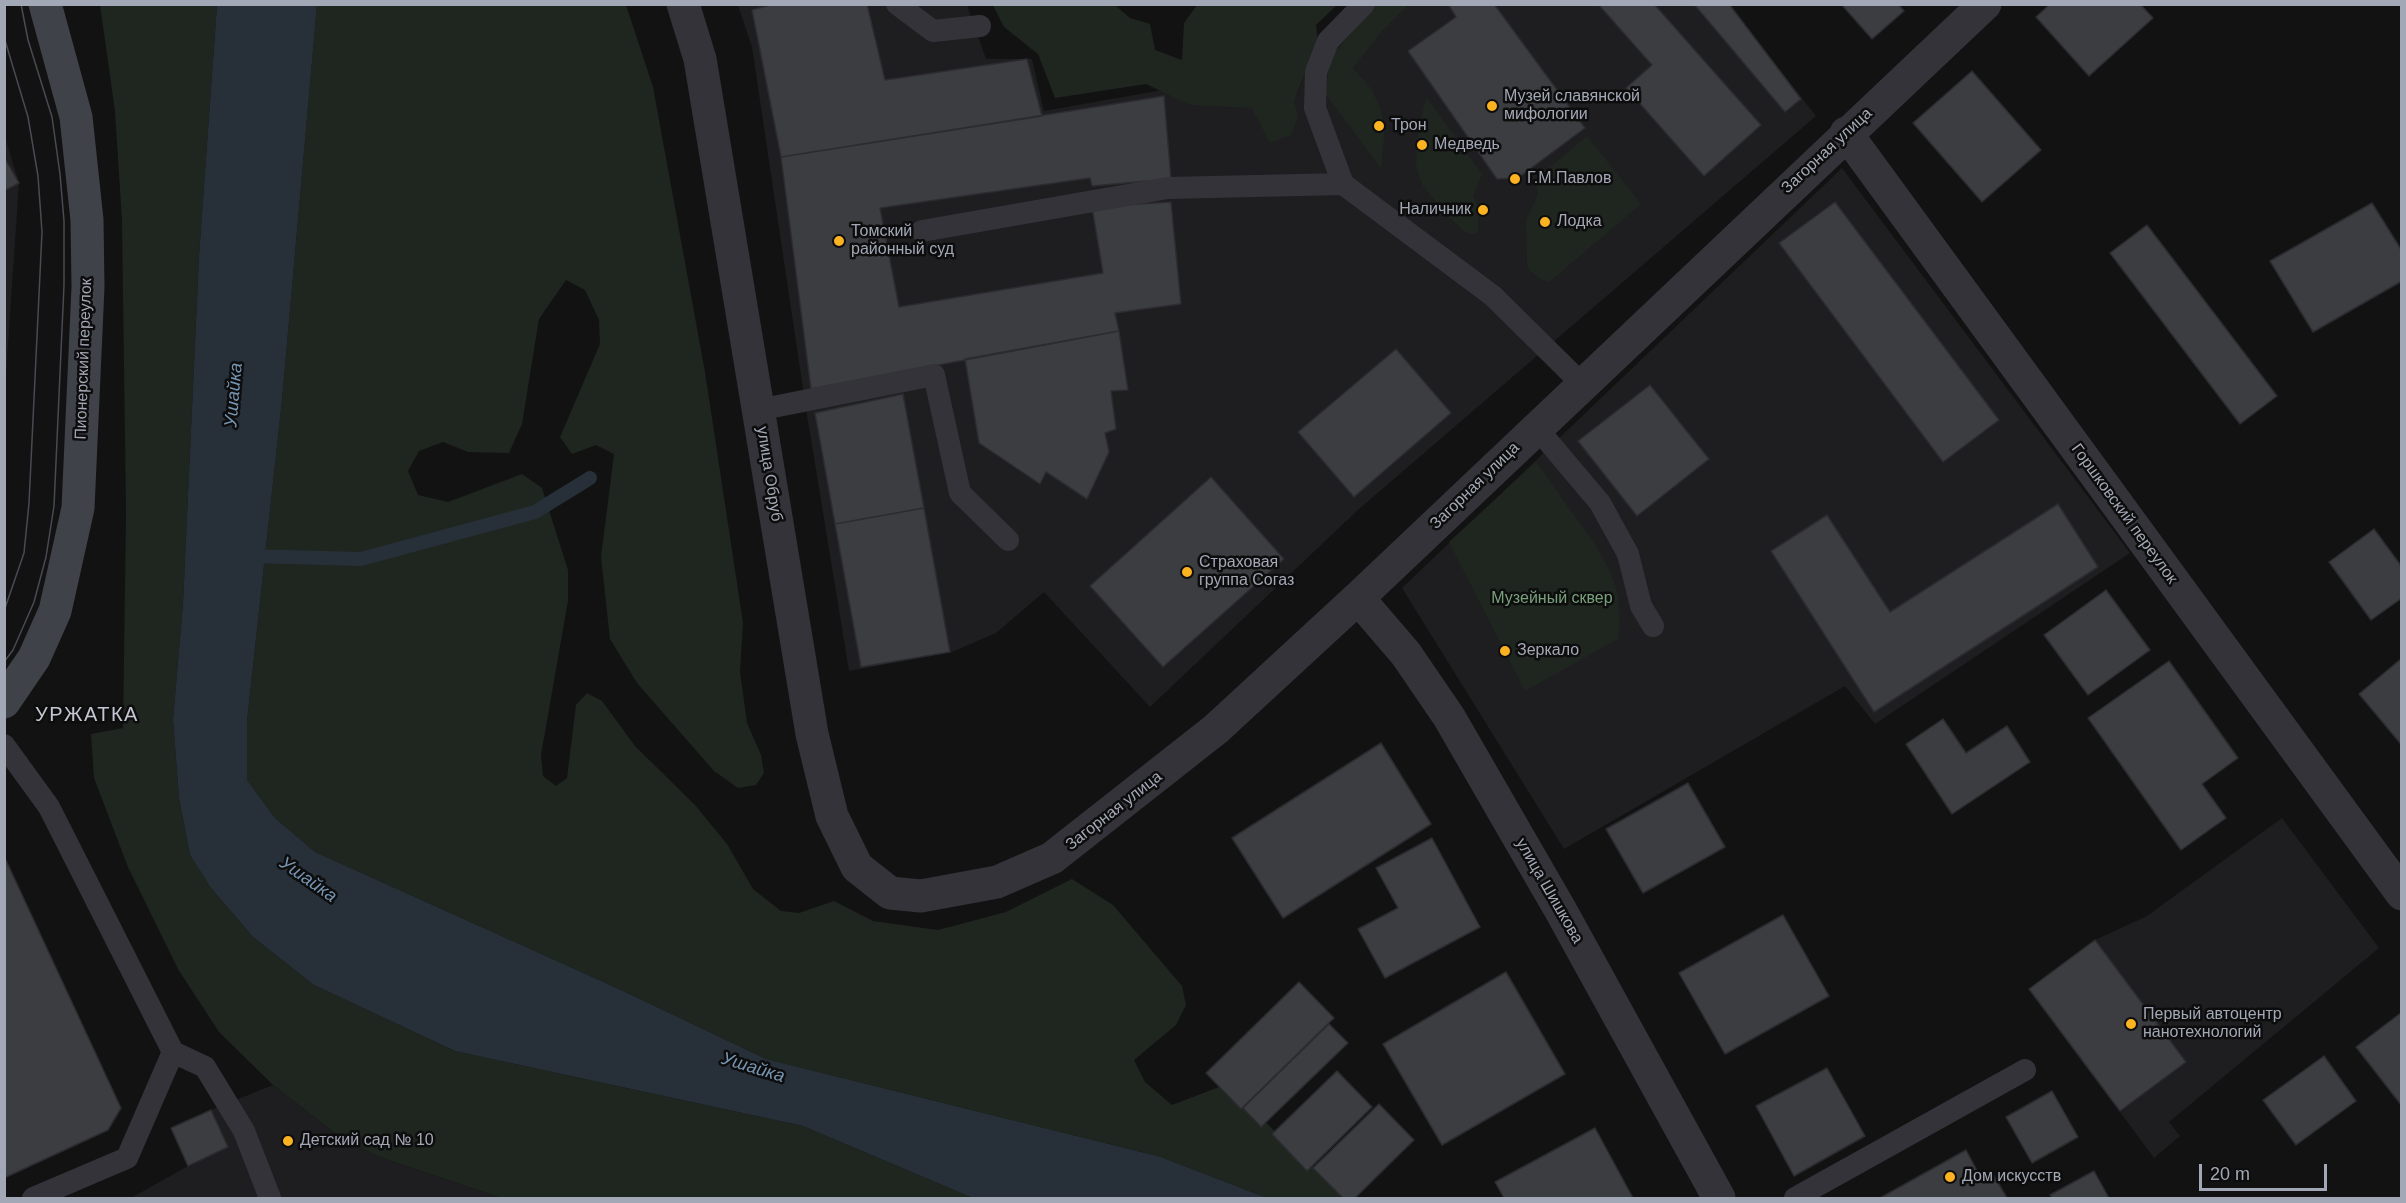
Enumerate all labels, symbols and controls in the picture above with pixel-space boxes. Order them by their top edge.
place label: Музей славянской мифологии [1504,87,1640,125]
marker: Музей славянской мифологии [1485,99,1499,113]
street label: Загорная улица [1778,104,1876,198]
place label: Трон [1391,116,1427,136]
marker: Трон [1372,119,1386,133]
place label: Медведь [1434,135,1500,155]
marker: Медведь [1415,138,1429,152]
place label: Г.М.Павлов [1527,169,1611,189]
marker: Г.М.Павлов [1508,172,1522,186]
place label: Наличник [1399,200,1471,220]
marker: Наличник [1476,203,1490,217]
place label: Лодка [1557,212,1602,232]
marker: Лодка [1538,215,1552,229]
place label: Томский районный суд [851,222,954,260]
marker: Томский районный суд [832,234,846,248]
street label: Пионерский переулок [72,278,96,440]
water label: Ушайка [220,362,248,428]
street label: улица Обруб [752,425,786,523]
street label: Загорная улица [1426,439,1524,533]
street label: Горшковский переулок [2067,440,2181,588]
place label: Страховая группа Согаз [1199,553,1294,591]
marker: Страховая группа Согаз [1180,565,1194,579]
park label: Музейный сквер [1491,589,1613,609]
place label: Зеркало [1517,641,1579,661]
marker: Зеркало [1498,644,1512,658]
district label: УРЖАТКА [35,703,139,727]
street label: Загорная улица [1062,768,1166,854]
street label: улица Шишкова [1511,835,1587,947]
water label: Ушайка [275,853,341,907]
place label: Первый автоцентр нанотехнологий [2143,1005,2282,1043]
marker: Первый автоцентр нанотехнологий [2124,1017,2138,1031]
water label: Ушайка [719,1048,787,1088]
place label: Детский сад № 10 [300,1131,434,1151]
marker: Детский сад № 10 [281,1134,295,1148]
scale bar [2202,1152,2330,1190]
text: 20 m [2210,1164,2250,1184]
place label: Дом искусств [1962,1167,2061,1187]
marker: Дом искусств [1943,1170,1957,1184]

